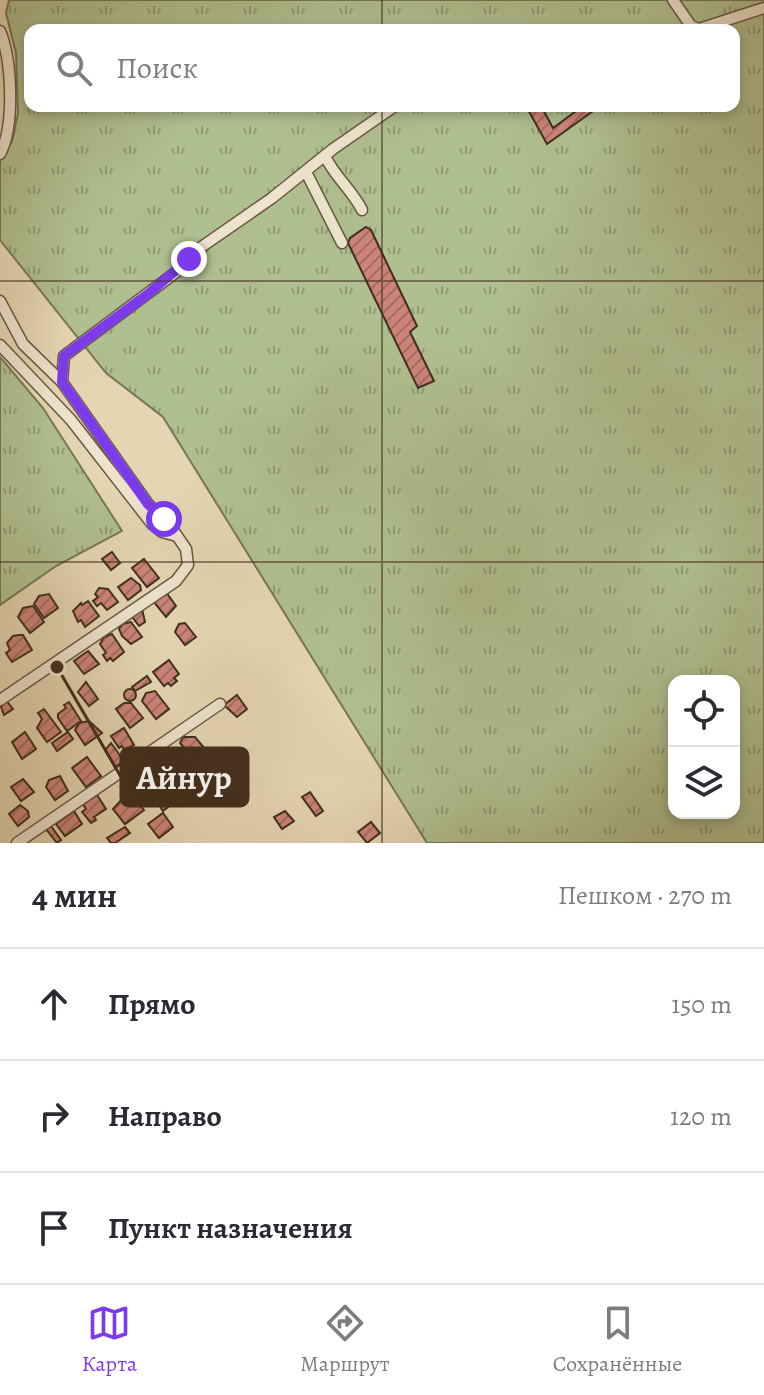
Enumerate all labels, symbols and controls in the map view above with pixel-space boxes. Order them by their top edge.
search box [24,24,740,112]
icon: search [52,46,96,90]
text: Поиск [116,48,198,88]
route end [171,241,207,277]
route start [146,501,182,537]
map controls [668,675,740,819]
button: locate [668,675,740,747]
button: layers [668,747,740,819]
callout: Айнур [121,748,248,806]
text: Айнур [135,754,232,801]
text: 4 мин [32,872,117,919]
text: Пешком · 270 m [558,878,732,913]
icon: ahead [32,982,76,1026]
text: Прямо [108,984,195,1024]
text: 150 m [671,987,732,1022]
icon: right [32,1094,76,1138]
text: Направо [108,1096,222,1136]
text: 120 m [670,1099,732,1134]
icon: arrive [32,1206,76,1250]
text: Пункт назначения [108,1208,353,1248]
tab: Карта [82,1301,137,1379]
tab: Маршрут [300,1301,389,1379]
tab: Сохранённые [553,1301,682,1379]

